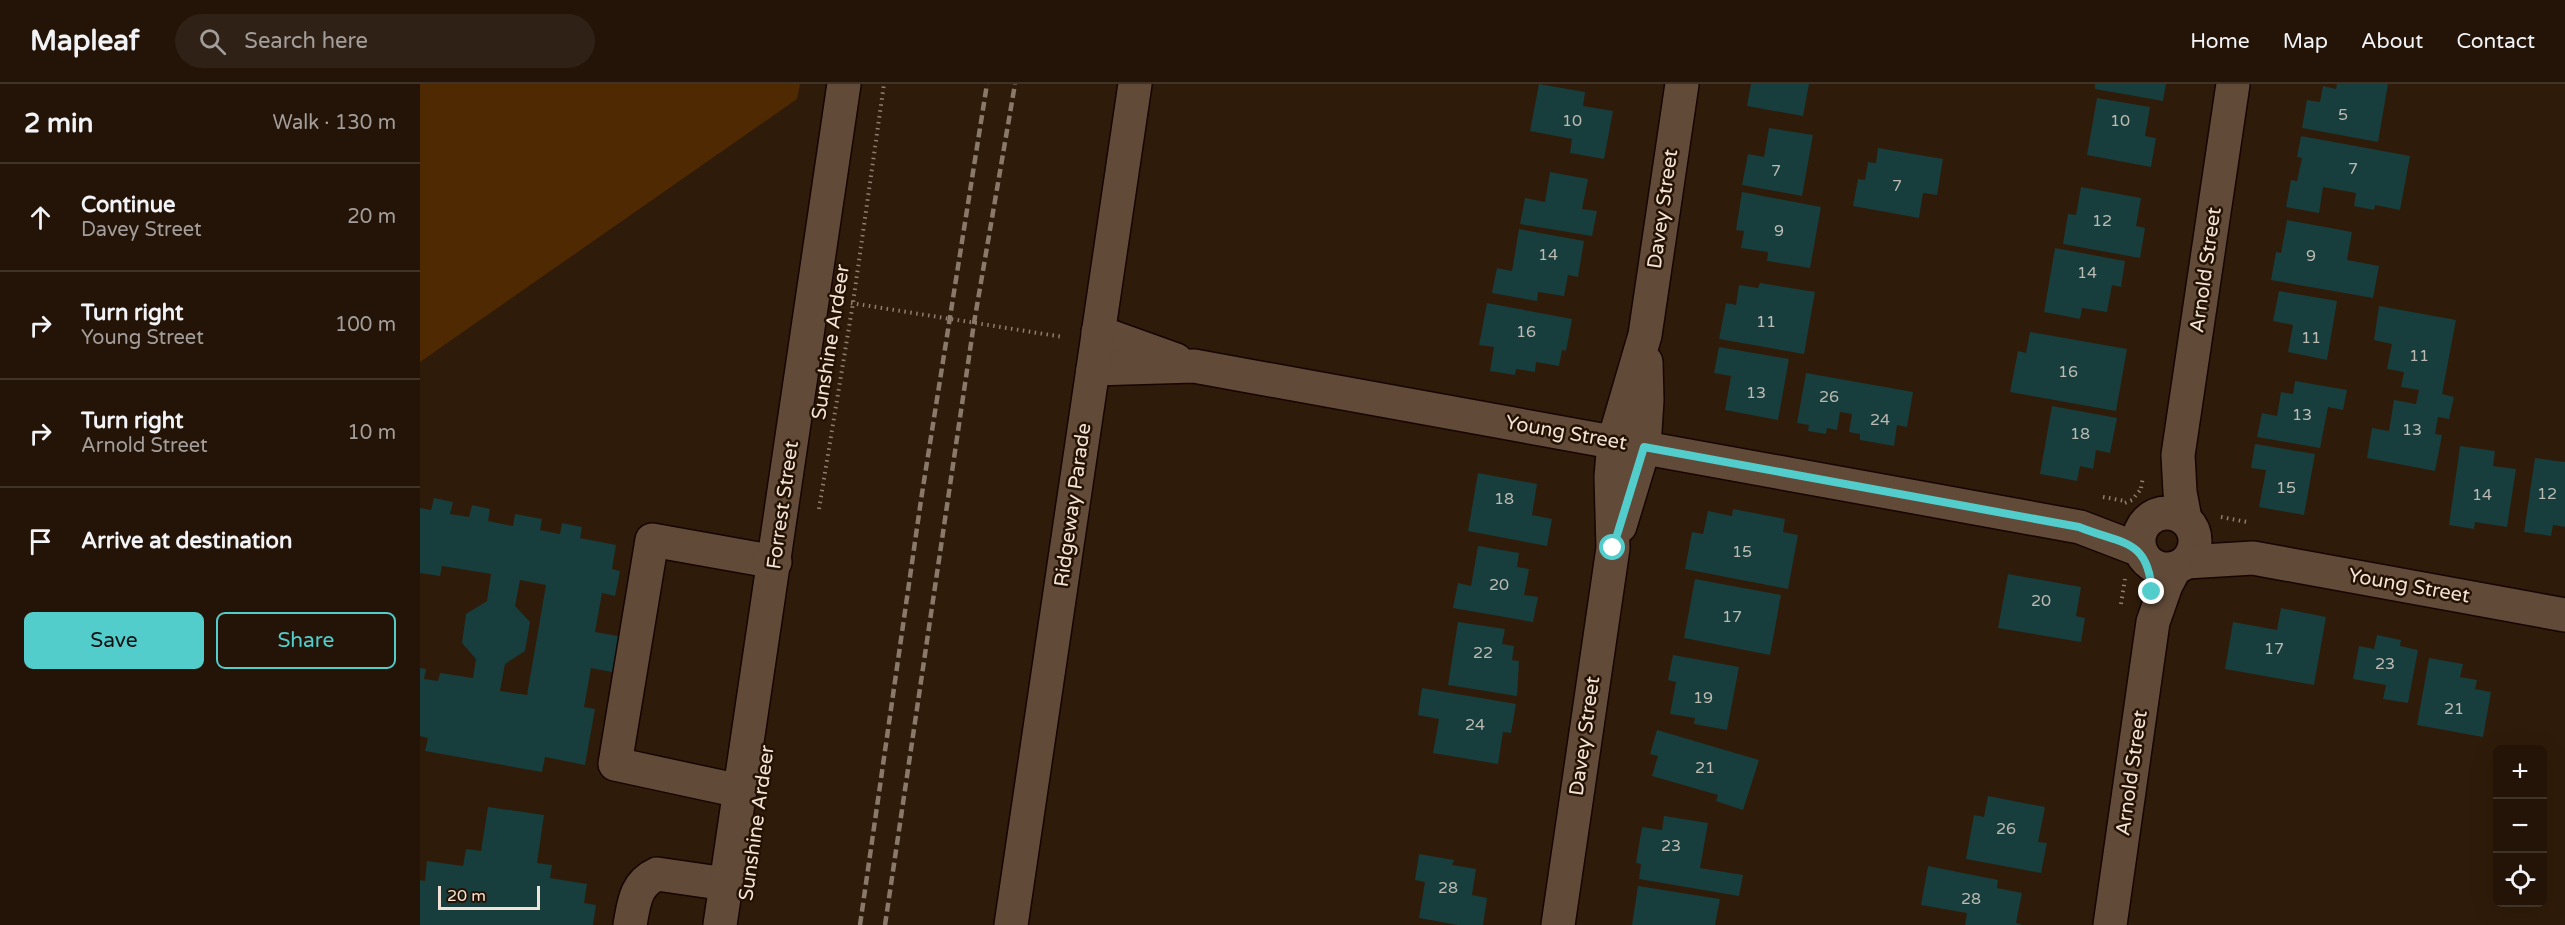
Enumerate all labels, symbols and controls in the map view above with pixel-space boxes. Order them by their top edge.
search box [175,14,595,68]
text: Mapleaf [30,24,139,58]
icon: search [196,25,229,58]
text: Search here [244,28,368,54]
text: Home [2190,29,2250,54]
text: Map [2283,29,2328,54]
text: About [2361,29,2423,54]
text: Contact [2456,29,2535,54]
house number: 5 [2338,105,2348,125]
text: 2 min [24,108,93,139]
text: Walk · 130 m [273,111,396,135]
house number: 10 [1562,111,1582,131]
house number: 10 [2110,111,2130,131]
street label: Davey Street [1643,147,1683,270]
house number: 7 [2348,159,2358,179]
house number: 7 [1771,161,1781,181]
house number: 7 [1892,176,1902,196]
text: Continue [81,192,176,218]
icon: ahead [24,201,57,234]
text: 20 m [347,205,396,229]
street label: Arnold Street [2185,205,2227,334]
house number: 12 [2092,211,2112,231]
text: Davey Street [81,218,202,242]
house number: 9 [1774,221,1784,241]
house number: 14 [1538,245,1558,265]
house number: 9 [2306,246,2316,266]
street label: Sunshine Ardeer [807,262,855,421]
house number: 14 [2077,263,2097,283]
text: Turn right [81,300,183,326]
icon: right [24,309,57,342]
house number: 11 [1756,312,1776,332]
text: 100 m [335,313,396,337]
house number: 16 [1516,322,1536,342]
text: Young Street [81,326,204,350]
house number: 11 [2301,328,2321,348]
house number: 11 [2409,346,2429,366]
house number: 16 [2058,362,2078,382]
house number: 13 [1746,383,1766,403]
house number: 26 [1819,387,1839,407]
house number: 13 [2292,405,2312,425]
text: Turn right [81,408,183,434]
house number: 24 [1870,410,1890,430]
street label: Young Street [1503,411,1629,456]
icon: right [24,417,57,450]
house number: 13 [2402,420,2422,440]
text: 10 m [347,421,396,445]
street label: Ridgeway Parade [1050,421,1096,589]
house number: 18 [2070,424,2090,444]
text: Arnold Street [81,434,208,458]
street label: Forrest Street [762,439,804,571]
house number: 15 [2276,478,2296,498]
house number: 12 [2537,484,2557,504]
house number: 14 [2472,485,2492,505]
house number: 18 [1494,489,1514,509]
icon: arrive [24,525,57,558]
text: Arrive at destination [81,528,292,554]
route start [1599,534,1625,560]
house number: 15 [1732,542,1752,562]
street label: Young Street [2346,564,2472,609]
house number: 20 [1489,575,1509,595]
route end [2138,578,2164,604]
house number: 20 [2031,591,2051,611]
house number: 17 [1722,607,1742,627]
button: Save [24,612,204,669]
button: Share [216,612,396,669]
house number: 17 [2264,639,2284,659]
house number: 22 [1473,643,1493,663]
house number: 23 [2375,654,2395,674]
street label: Davey Street [1565,674,1605,797]
house number: 19 [1693,688,1713,708]
house number: 21 [2444,699,2464,719]
street label: Arnold Street [2111,708,2153,837]
house number: 24 [1465,715,1485,735]
street label: Sunshine Ardeer [734,743,780,902]
map controls [2493,745,2547,907]
button: + [2493,745,2547,799]
house number: 21 [1695,758,1715,778]
button: − [2493,799,2547,853]
house number: 26 [1996,819,2016,839]
house number: 23 [1661,836,1681,856]
button: locate [2493,853,2547,907]
house number: 28 [1438,878,1458,898]
scale bar [438,883,540,910]
text: 20 m [447,886,486,906]
house number: 28 [1961,889,1981,909]

